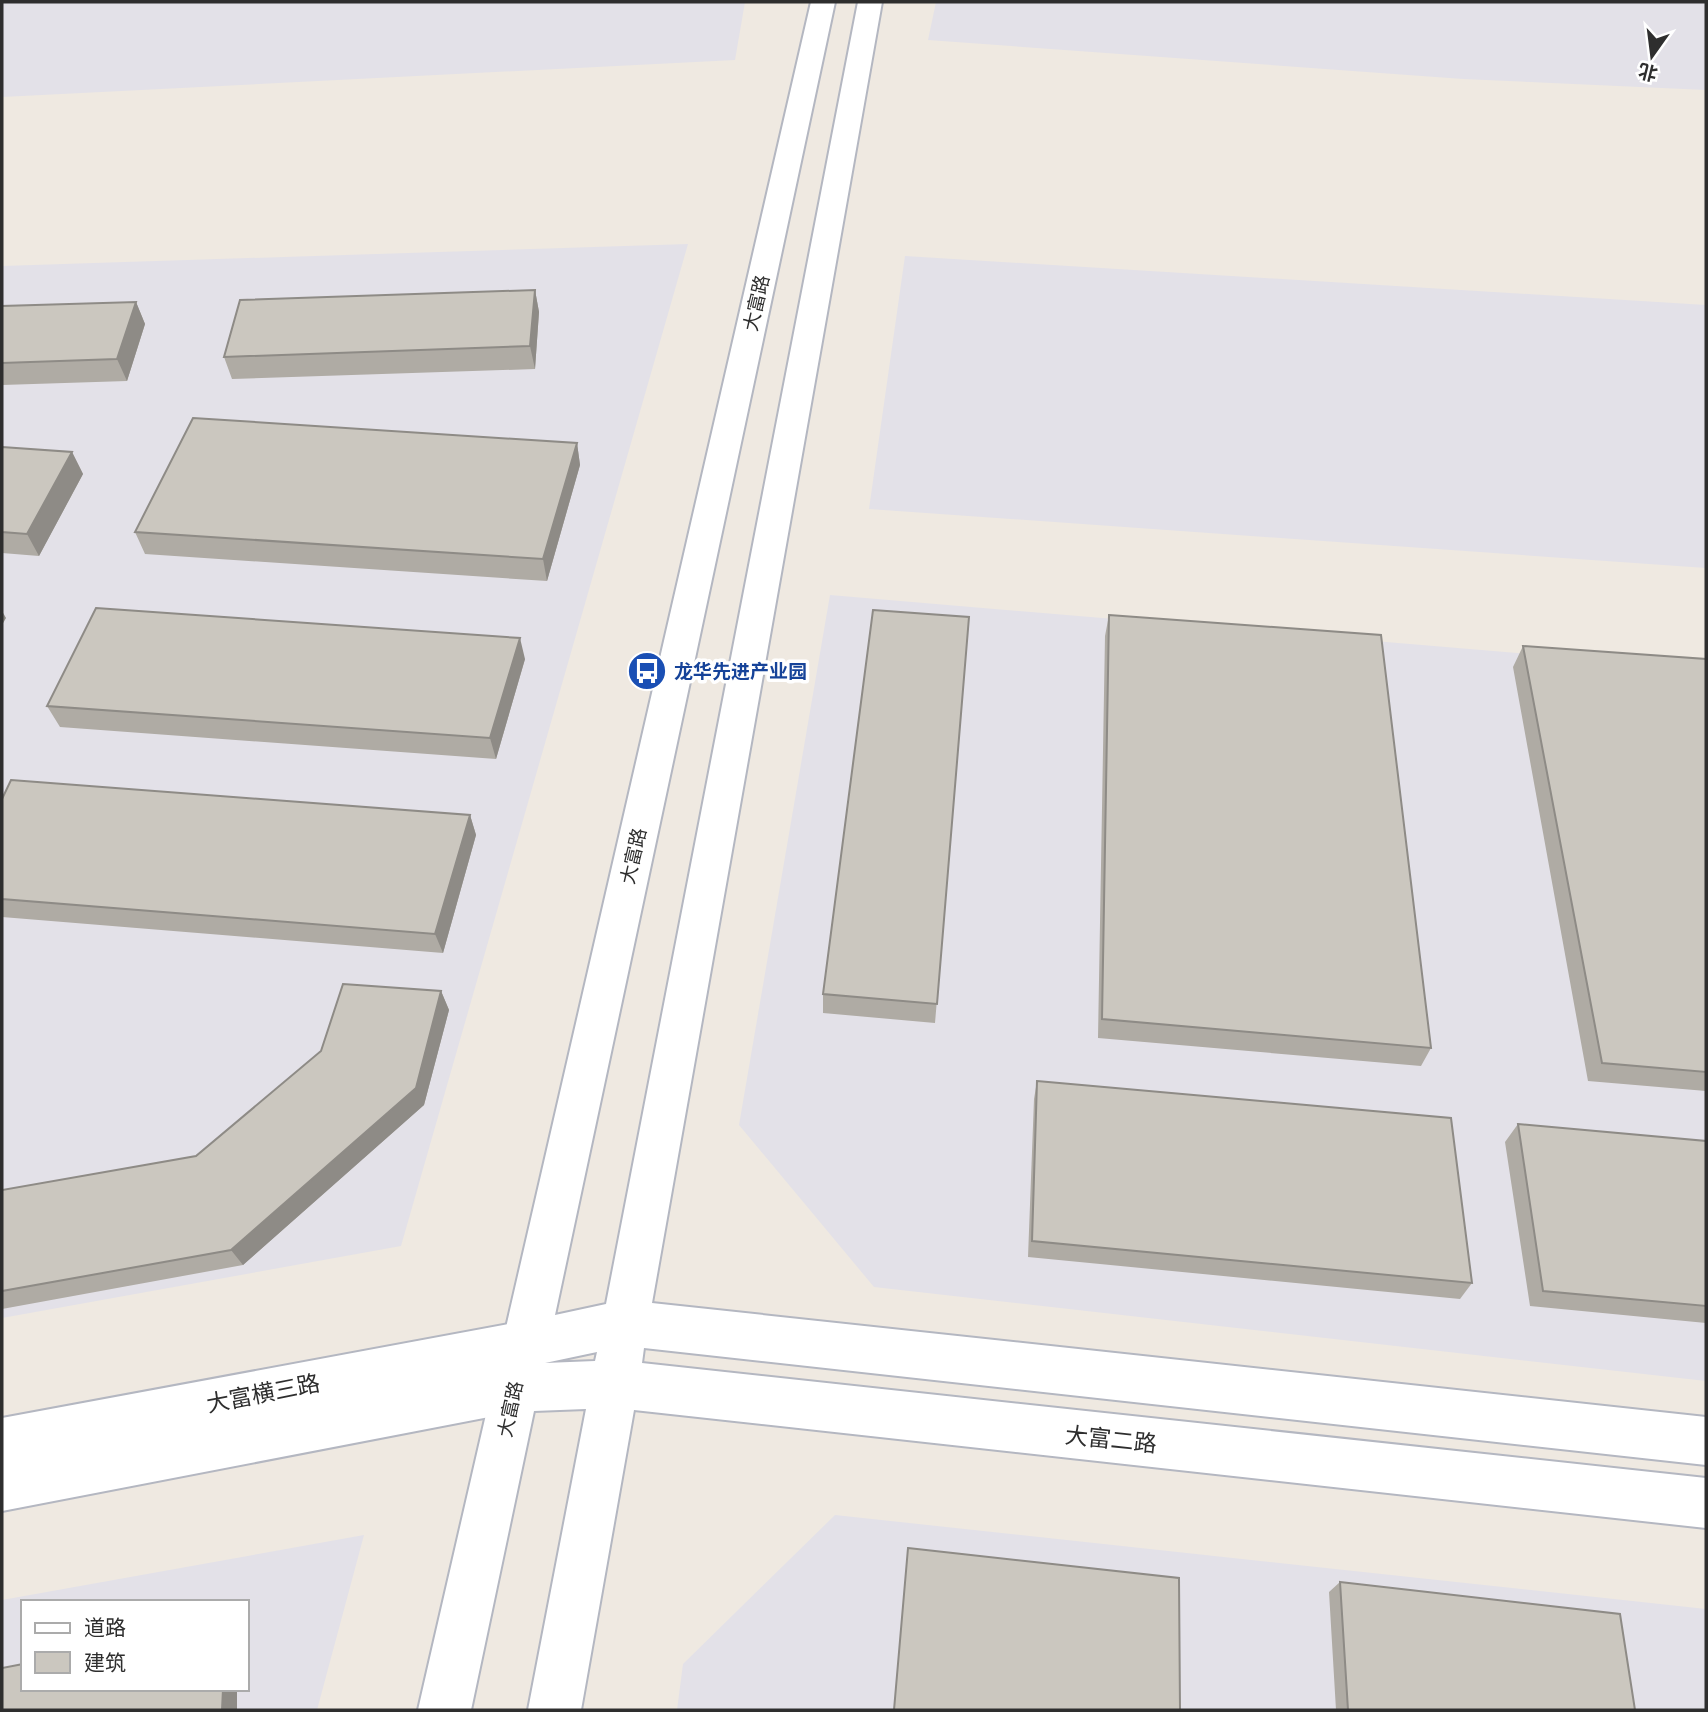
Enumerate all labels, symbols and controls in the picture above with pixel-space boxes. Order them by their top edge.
north arrow [1617,21,1687,91]
text: 北 [1636,60,1660,85]
street label: 大富路 [739,273,773,333]
bus stop icon: 龙华先进产业园 [626,650,668,692]
place label: 龙华先进产业园 [674,660,807,682]
street label: 大富路 [616,826,650,886]
street label: 大富横三路 [204,1369,322,1417]
street label: 大富路 [493,1379,527,1439]
street label: 大富二路 [1064,1421,1158,1457]
legend [21,1600,248,1691]
text: 道路 [84,1615,126,1640]
text: 建筑 [84,1650,126,1675]

